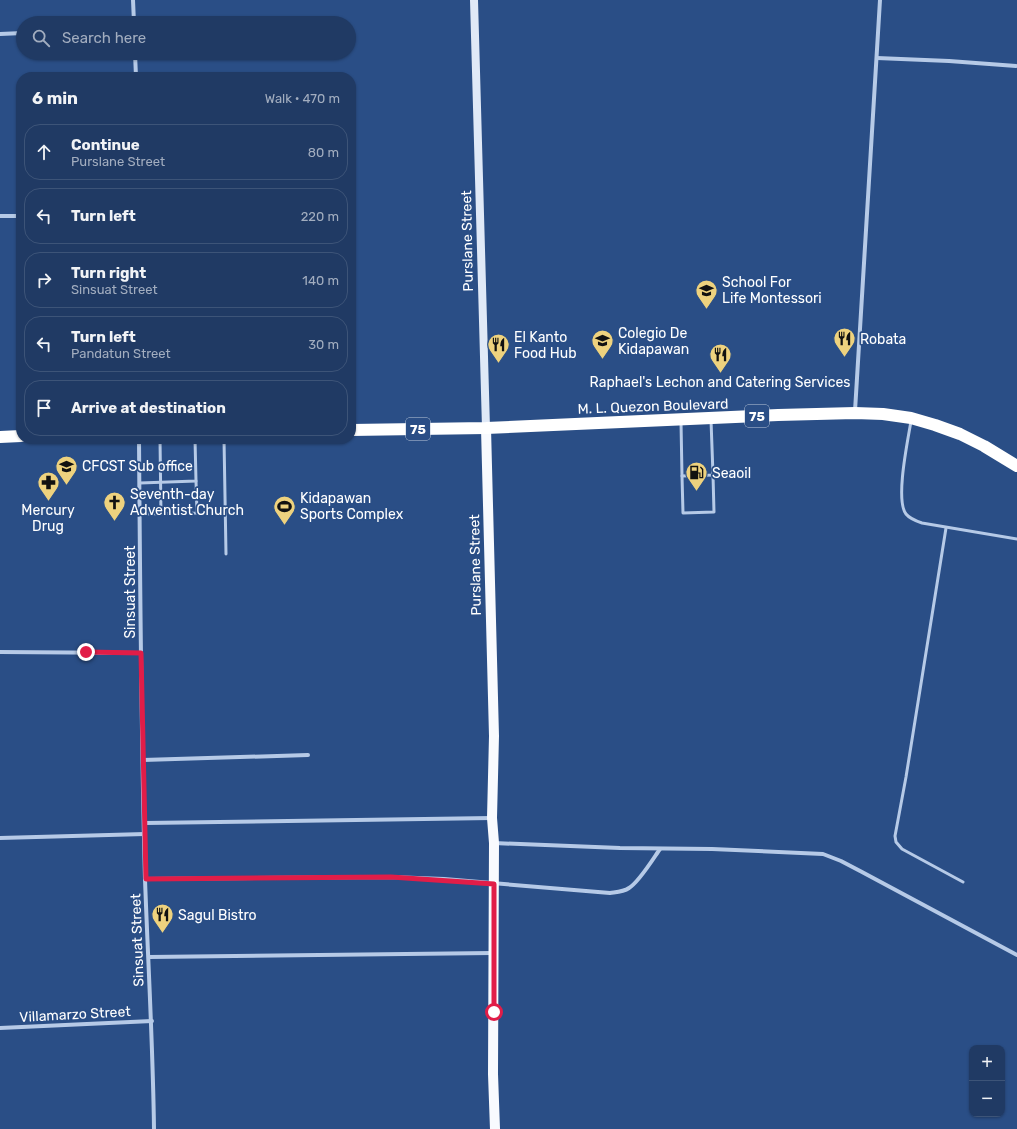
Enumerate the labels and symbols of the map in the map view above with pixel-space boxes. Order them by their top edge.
street label: Purslane Street [458,190,477,292]
place label: School For Life Montessori [722,274,822,307]
school or university icon: School For Life Montessori [694,277,720,310]
place label: Colegio De Kidapawan [618,325,689,358]
restaurant icon: Robata [831,326,857,359]
school or university icon: Colegio De Kidapawan [590,328,616,361]
place label: El Kanto Food Hub [514,329,577,362]
place label: Robata [860,331,906,348]
restaurant icon: El Kanto Food Hub [486,332,512,365]
restaurant icon: Raphael's Lechon and Catering Services [707,341,733,374]
place label: Raphael's Lechon and Catering Services [590,374,850,391]
street label: M. L. Quezon Boulevard [577,395,729,418]
road number: 75 [745,405,769,427]
road number: 75 [406,418,430,440]
school or university icon: CFCST Sub office [54,453,80,486]
place label: CFCST Sub office [82,458,193,475]
fuel station icon: Seaoil [684,460,710,493]
place label: Seaoil [712,465,751,482]
pharmacy icon: Mercury Drug [35,469,61,502]
place label: Seventh-day Adventist Church [130,486,244,519]
church icon: Seventh-day Adventist Church [102,489,128,522]
place label: Kidapawan Sports Complex [300,490,404,523]
sports icon: Kidapawan Sports Complex [272,493,298,526]
place label: Mercury Drug [21,502,75,535]
street label: Purslane Street [466,514,485,616]
street label: Sinsuat Street [122,545,139,639]
route end [77,643,95,661]
street label: Sinsuat Street [127,893,148,987]
restaurant icon: Sagul Bistro [149,902,175,935]
place label: Sagul Bistro [178,907,257,924]
street label: Villamarzo Street [19,1003,132,1026]
route start [485,1003,503,1021]

